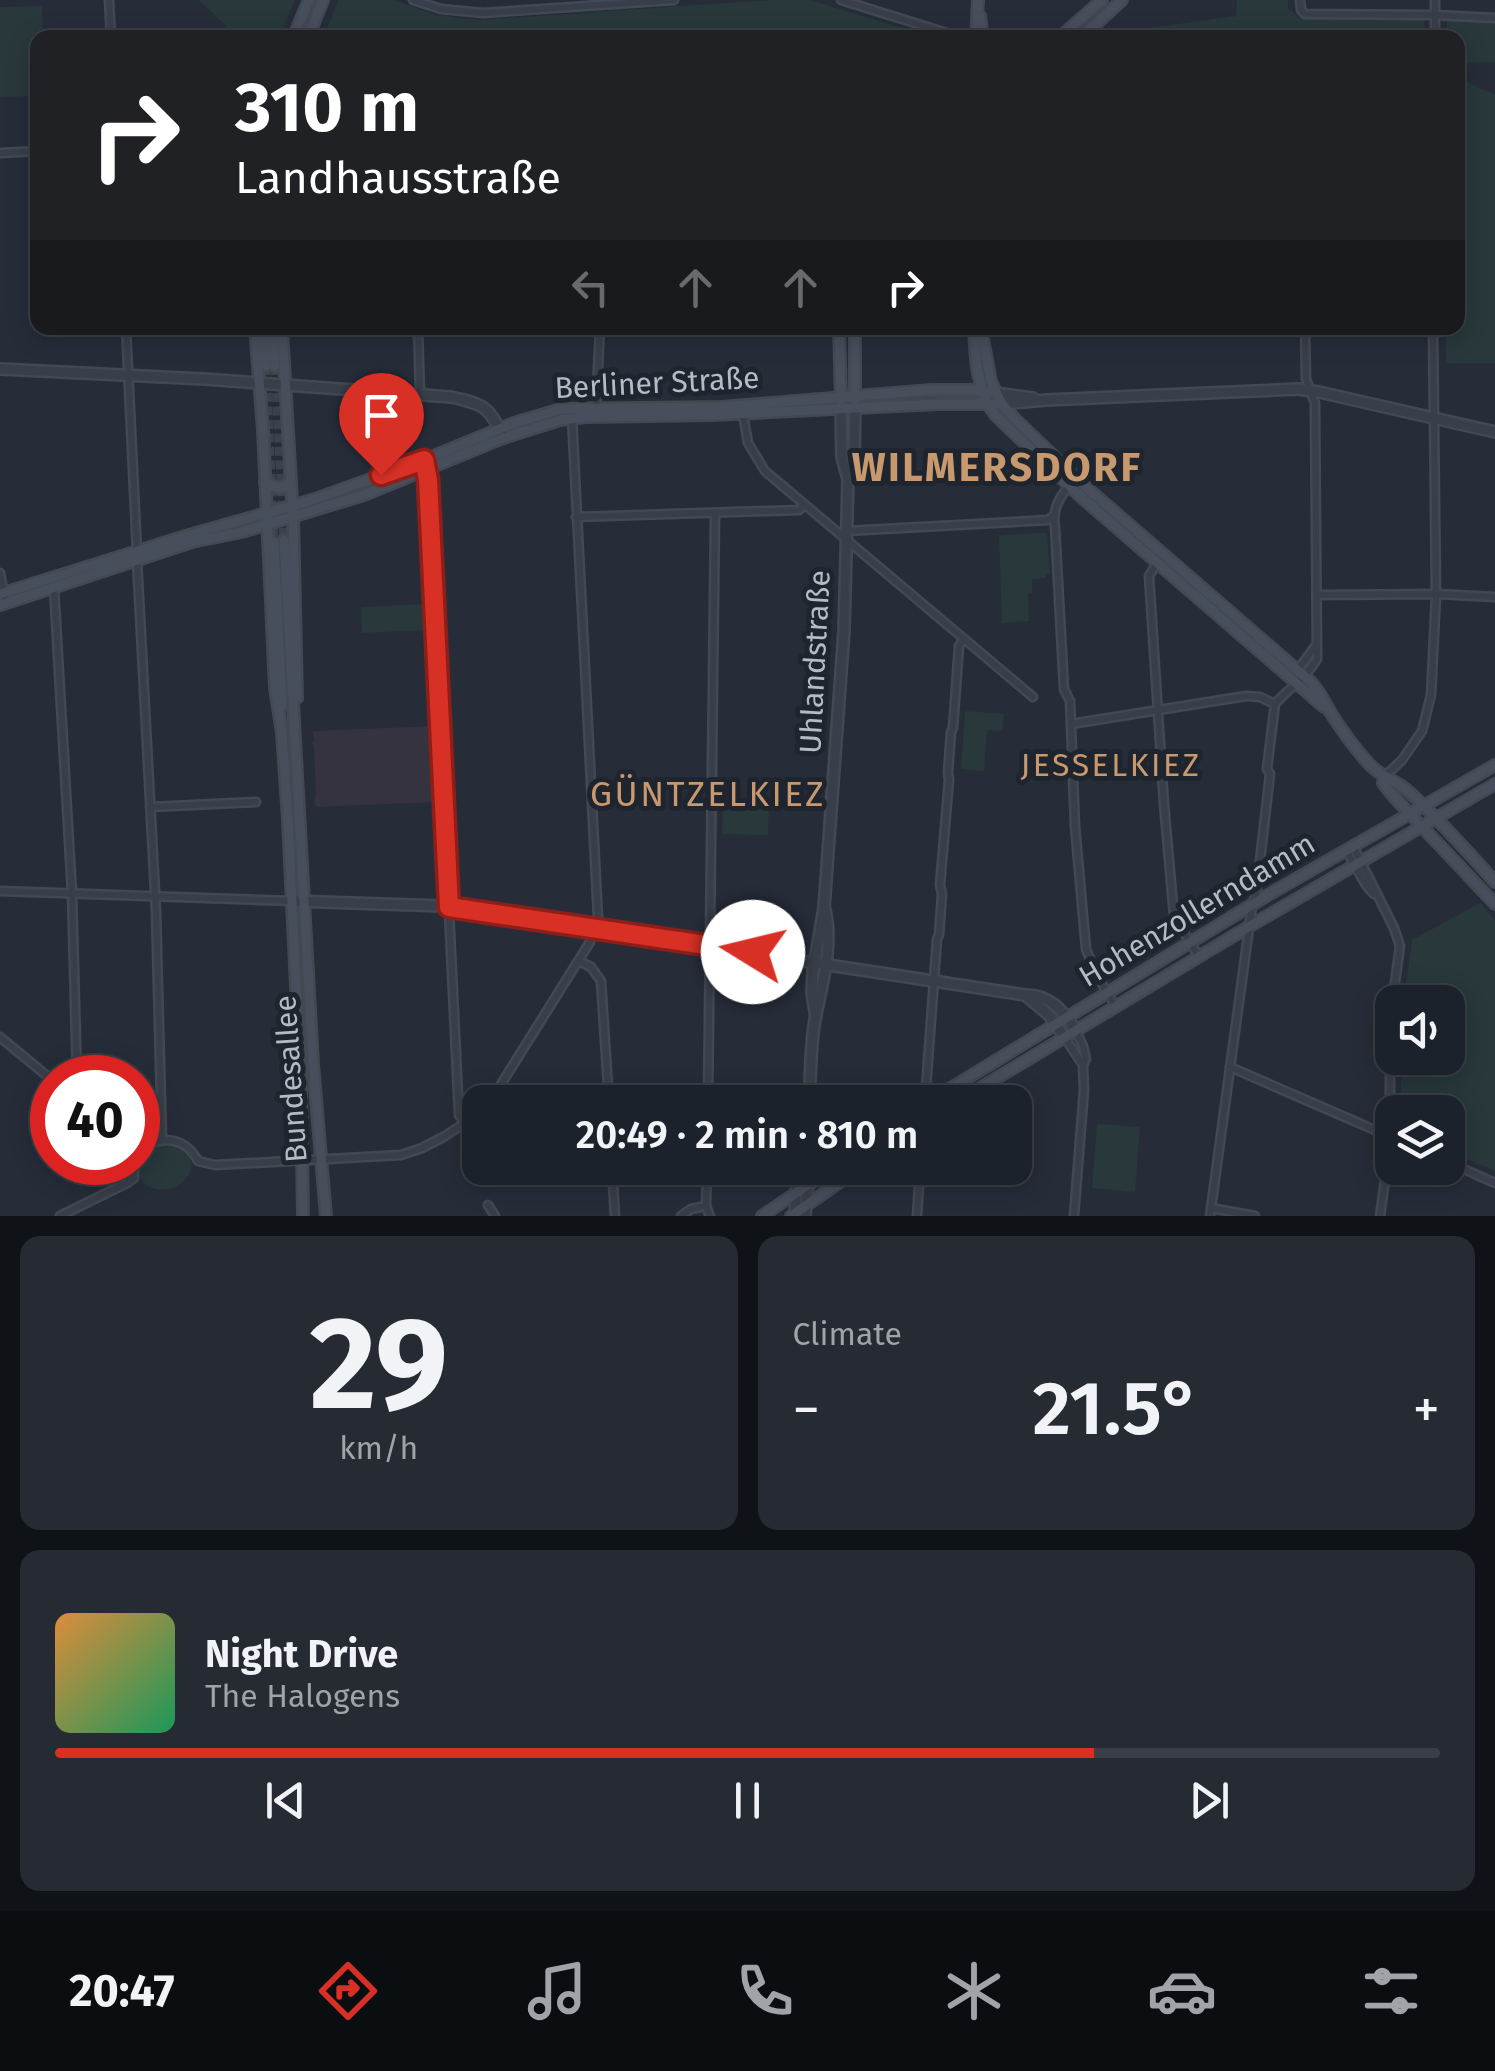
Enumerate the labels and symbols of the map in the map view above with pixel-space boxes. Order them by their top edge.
street label: Berliner Straße [554,360,760,406]
pin [339,373,424,476]
district label: WILMERSDORF [852,444,1142,492]
street label: Uhlandstraße [792,569,838,755]
district label: JESSELKIEZ [1021,746,1201,784]
district label: GÜNTZELKIEZ [590,773,826,815]
street label: Hohenzollerndamm [1073,825,1321,995]
position arrow [701,900,805,1004]
street label: Bundesallee [267,994,315,1164]
speed limit sign: 40 [30,1055,160,1185]

